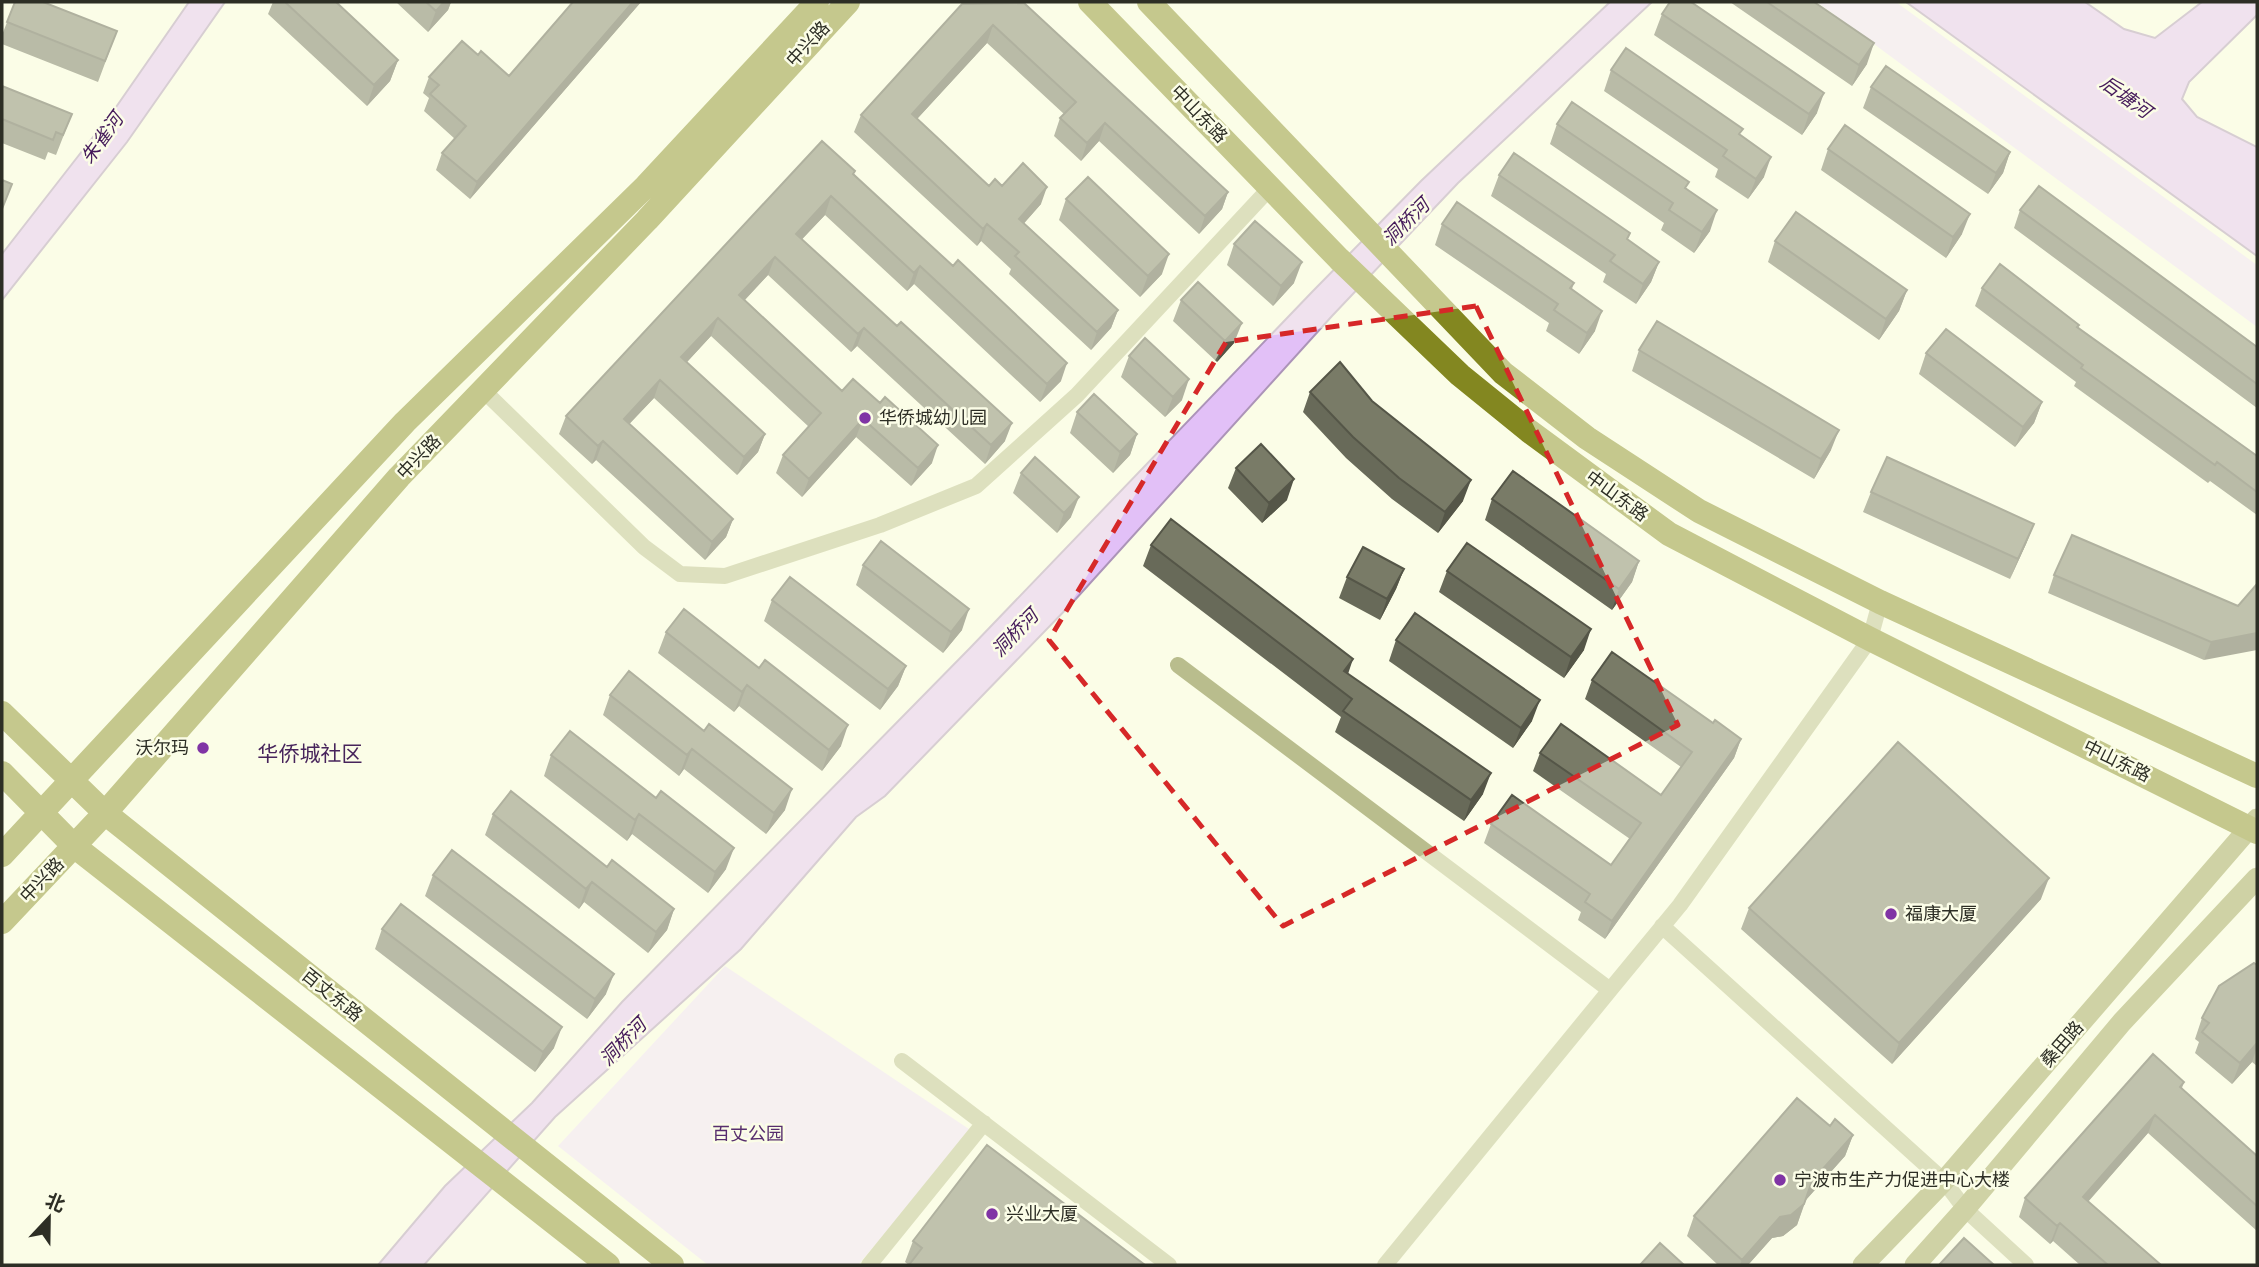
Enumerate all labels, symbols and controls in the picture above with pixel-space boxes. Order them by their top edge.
street label: 中兴路 [782,17,834,71]
water label: 后塘河 [2097,72,2158,125]
street label: 中山东路 [1167,81,1231,147]
water label: 朱雀河 [77,106,130,167]
water label: 洞桥河 [1378,192,1436,250]
place label: 华侨城幼儿园 [879,408,987,428]
marker: 华侨城幼儿园 [857,410,873,426]
street label: 中兴路 [393,431,445,483]
street label: 中山东路 [1582,467,1652,525]
water label: 洞桥河 [988,602,1045,661]
street label: 中山东路 [2080,736,2154,786]
place label: 沃尔玛 [135,738,189,758]
marker: 沃尔玛 [195,740,211,756]
district label: 华侨城社区 [258,742,363,765]
street label: 中兴路 [16,854,68,906]
place label: 福康大厦 [1905,904,1977,924]
marker: 福康大厦 [1883,906,1899,922]
street label: 百丈东路 [298,965,366,1025]
water label: 洞桥河 [596,1011,653,1070]
street label: 桑田路 [2037,1017,2087,1071]
park label: 百丈公园 [712,1124,784,1144]
place label: 宁波市生产力促进中心大楼 [1794,1170,2010,1190]
marker: 宁波市生产力促进中心大楼 [1772,1172,1788,1188]
north arrow [14,1183,84,1253]
text: 北 [42,1189,68,1216]
place label: 兴业大厦 [1006,1204,1078,1224]
marker: 兴业大厦 [984,1206,1000,1222]

